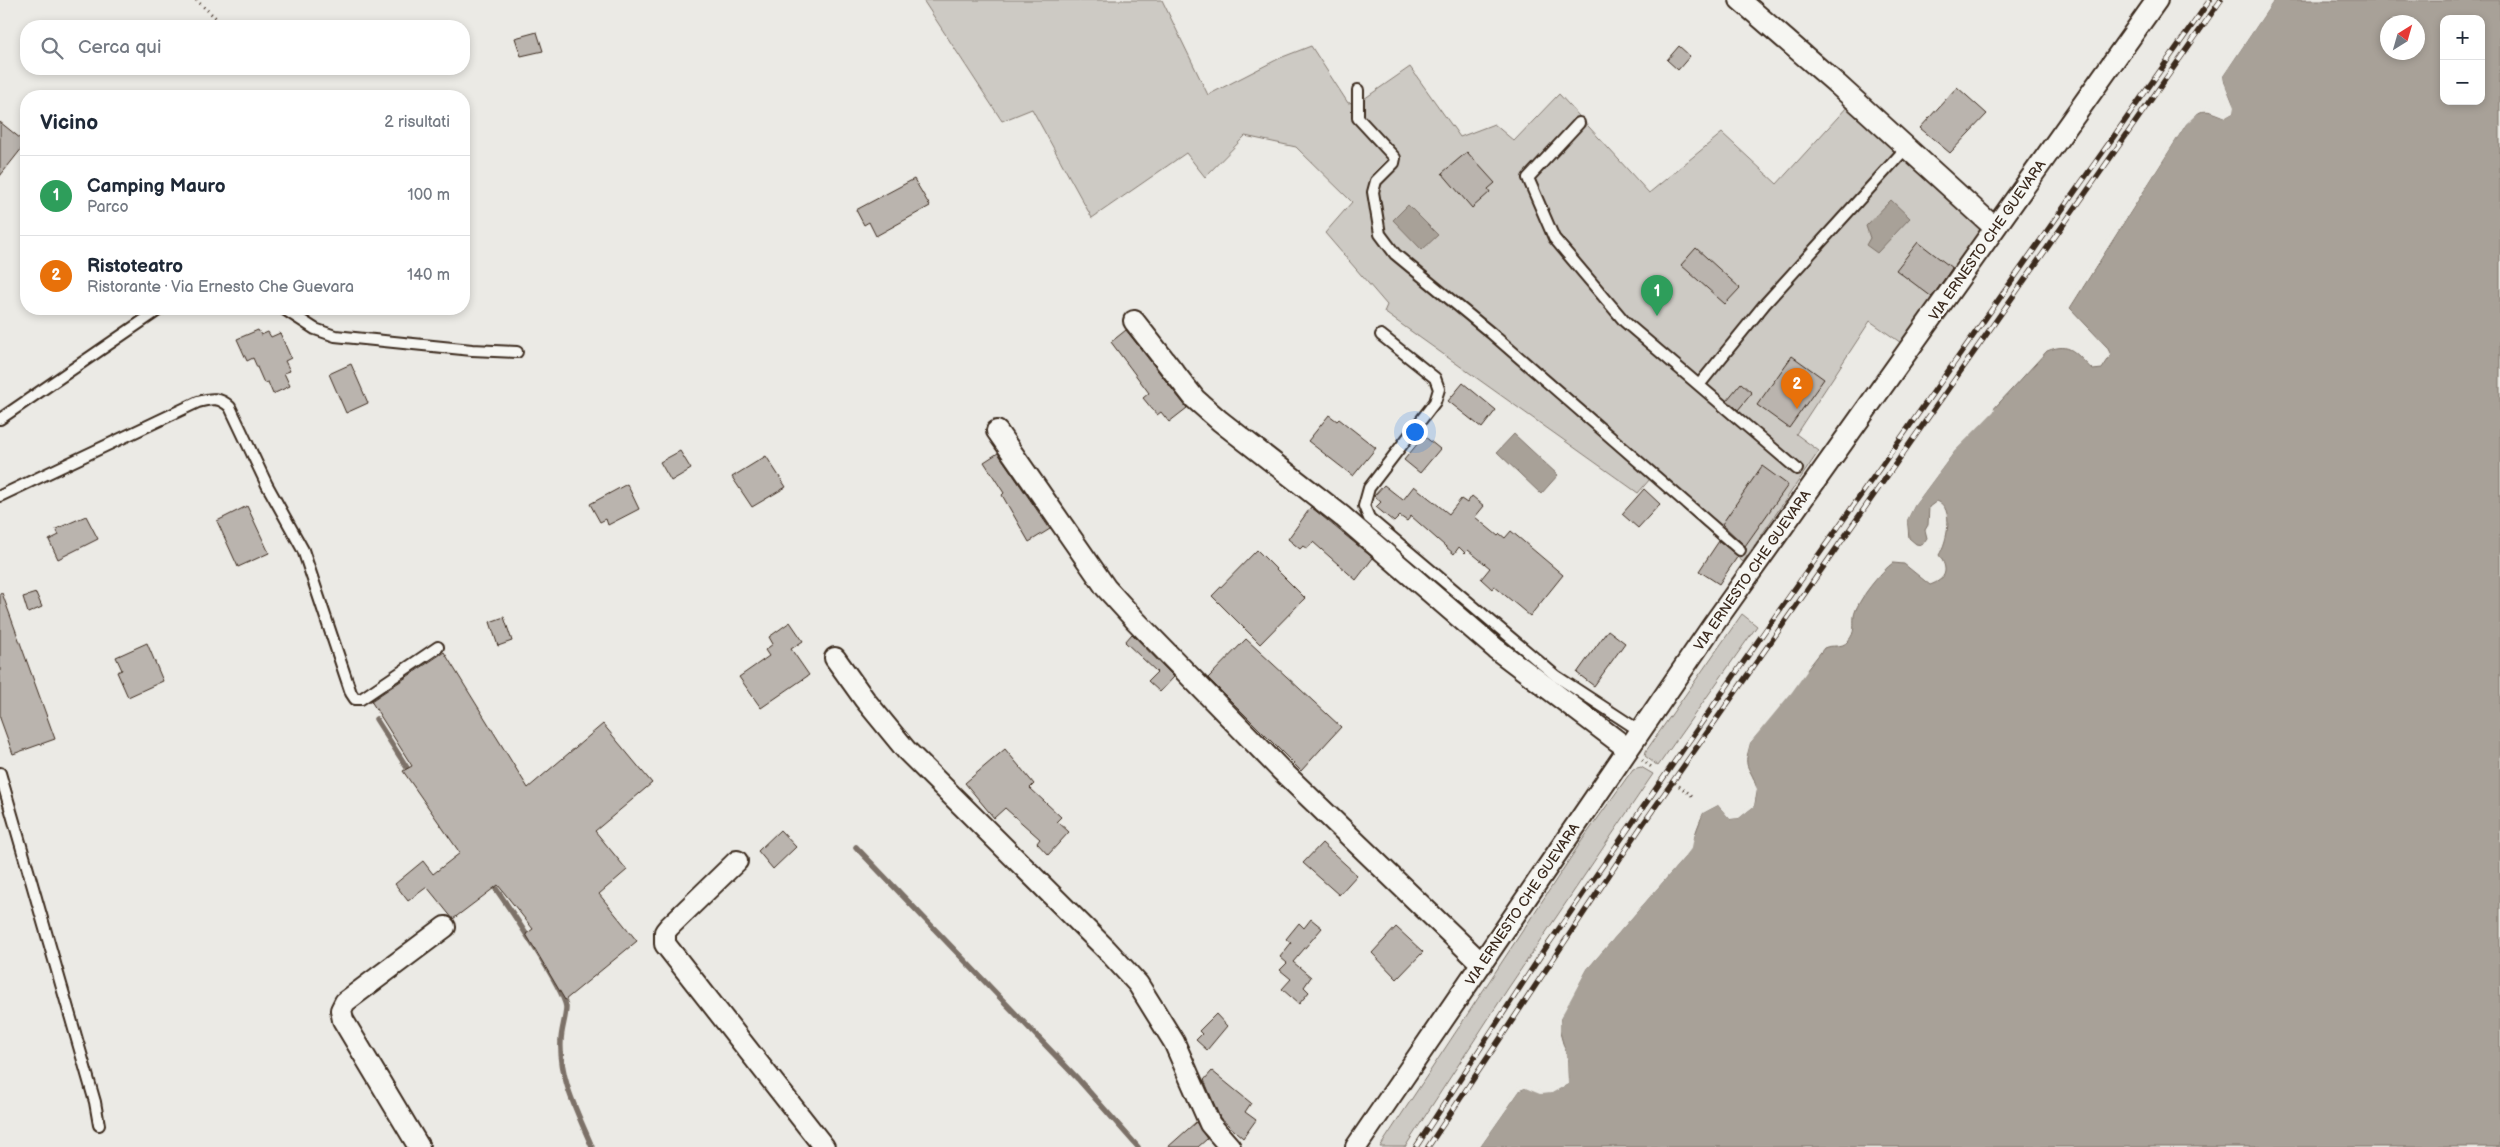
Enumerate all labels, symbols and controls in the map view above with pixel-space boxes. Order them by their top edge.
north arrow [2380,15,2425,60]
map controls [2440,15,2485,105]
button: + [2440,15,2485,60]
search box [20,20,470,75]
icon: search [38,34,66,62]
text: Cerca qui [78,36,161,59]
button: − [2440,60,2485,105]
text: Vicino [40,110,98,135]
text: 2 risultati [384,113,450,132]
street label: VIA ERNESTO CHE GUEVARA [1925,156,2050,324]
text: Camping Mauro [87,175,226,198]
text: 1 [53,186,59,205]
text: 100 m [407,186,450,205]
text: Parco [87,198,129,217]
text: Ristoteatro [87,255,183,278]
text: 2 [51,266,61,285]
text: 140 m [407,266,450,285]
pin: 1 [1641,275,1673,316]
text: Ristorante · Via Ernesto Che Guevara [87,278,354,297]
pin: 2 [1781,368,1813,409]
your location [1402,419,1428,445]
street label: VIA ERNESTO CHE GUEVARA [1690,486,1815,654]
street label: VIA ERNESTO CHE GUEVARA [1462,819,1583,989]

